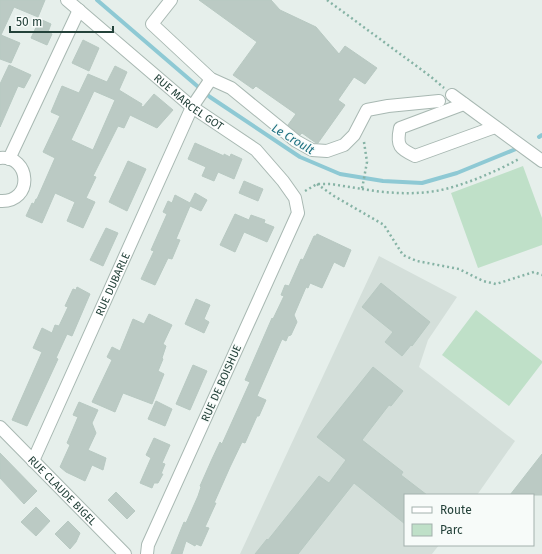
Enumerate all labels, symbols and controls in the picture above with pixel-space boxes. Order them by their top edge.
scale bar [10,8,113,34]
text: 50 m [16,15,42,29]
street label: RUE MARCEL GOT [151,71,226,133]
water label: Le Croult [269,121,317,158]
street label: RUE DUBARLE [93,250,133,318]
street label: RUE DE BOISHUE [199,343,244,424]
street label: RUE CLAUDE BIGEL [25,453,99,529]
legend [404,494,534,546]
text: Route [440,503,472,517]
text: Parc [440,523,463,537]

